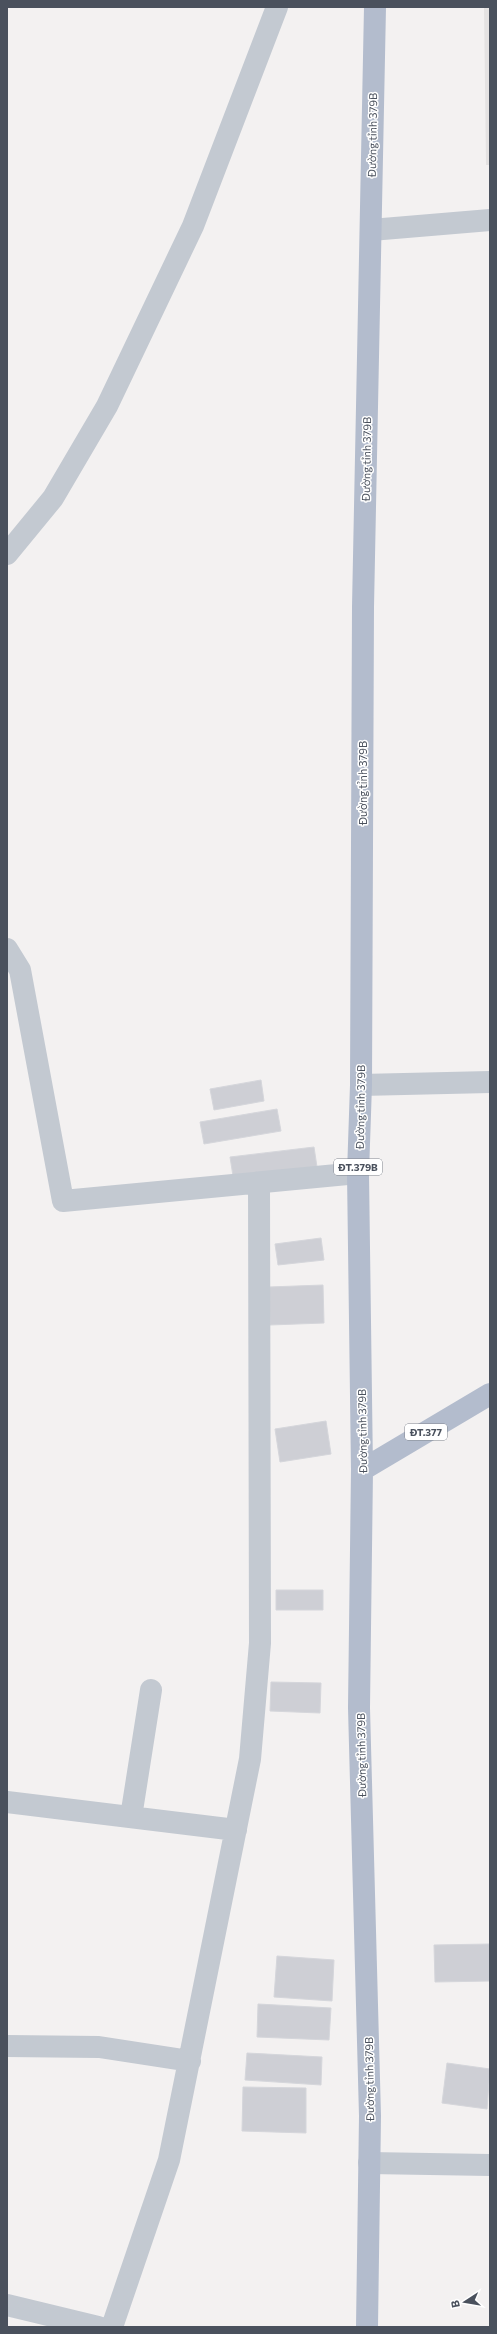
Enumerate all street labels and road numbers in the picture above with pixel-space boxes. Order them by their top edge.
street label: Đường tỉnh 379B [365,93,379,178]
street label: Đường tỉnh 379B [359,417,373,502]
street label: Đường tỉnh 379B [356,741,369,826]
street label: Đường tỉnh 379B [353,1065,367,1150]
road number: ĐT.379B [334,1159,382,1175]
street label: Đường tỉnh 379B [355,1389,369,1474]
road number: ĐT.377 [405,1424,447,1440]
street label: Đường tỉnh 379B [354,1713,368,1798]
street label: Đường tỉnh 379B [362,2037,376,2122]

